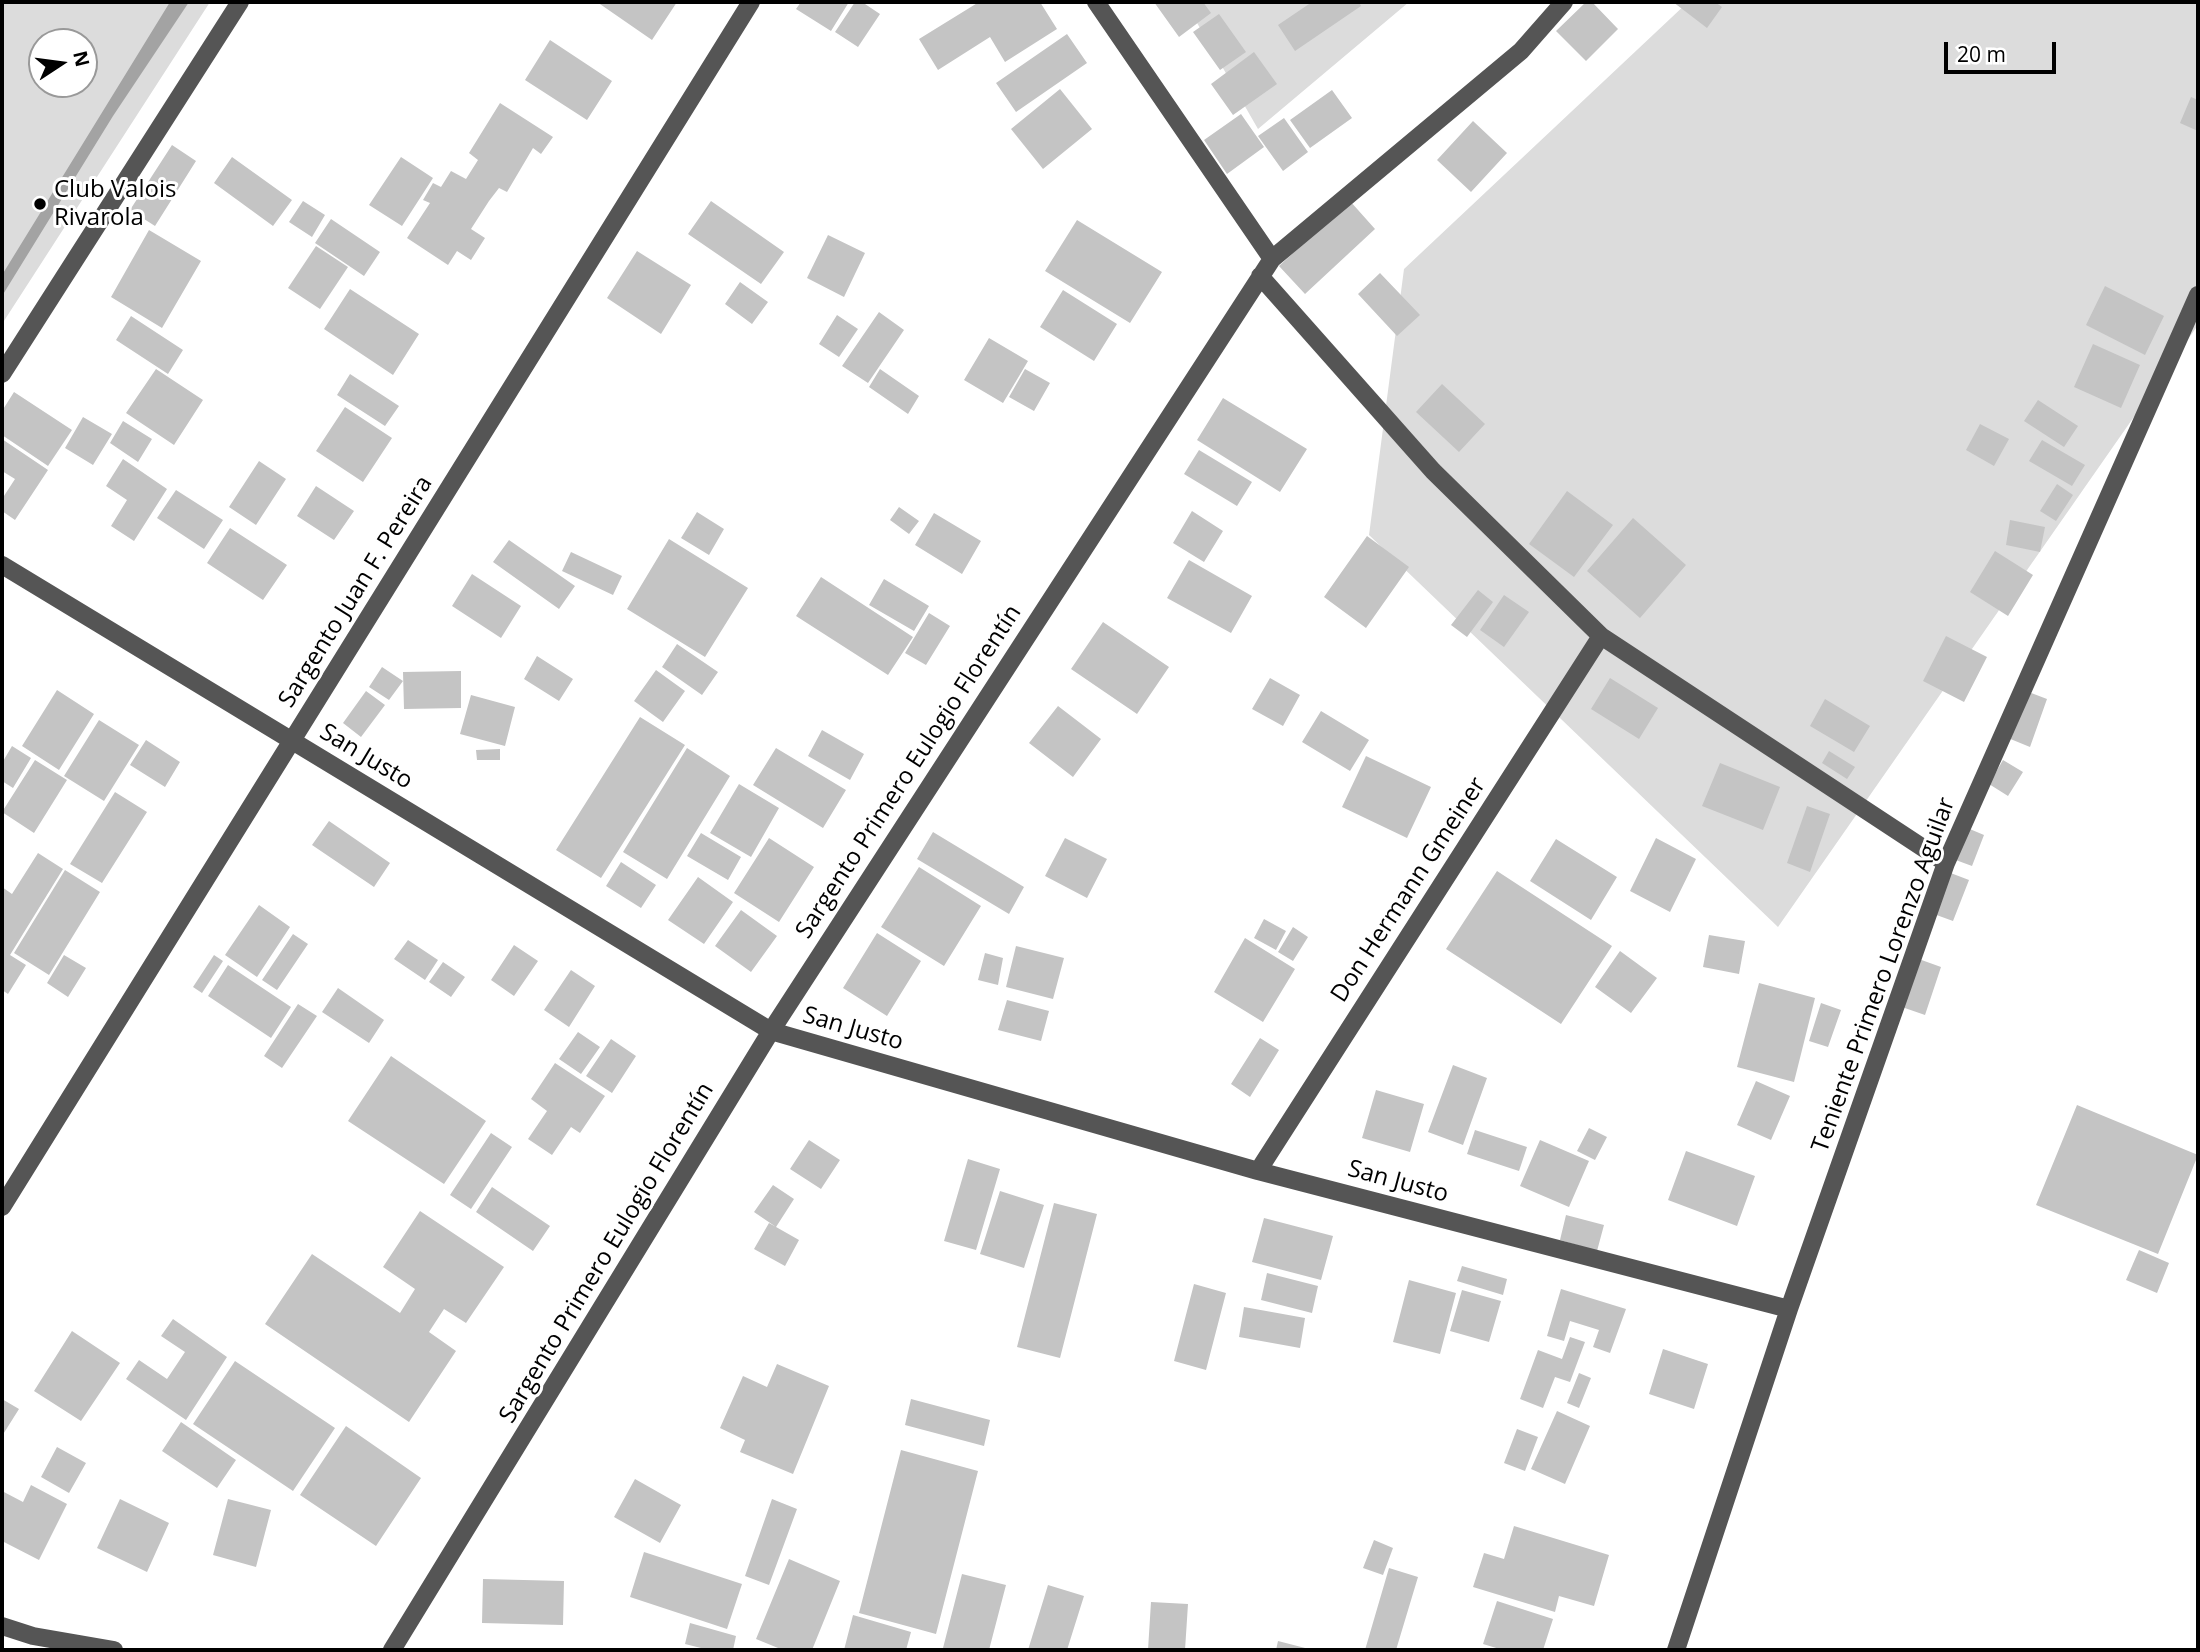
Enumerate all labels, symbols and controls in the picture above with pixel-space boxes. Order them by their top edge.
north arrow [28,28,98,98]
scale bar [1948,28,2060,72]
text: 20 m [1957,40,2006,68]
text: N [67,48,96,69]
place label: Club Valois Rivarola [54,176,176,232]
marker: Club Valois Rivarola [32,196,48,212]
street label: Sargento Juan F. Pereira [273,471,439,713]
street label: Sargento Primero Eulogio Florentín [790,600,1028,944]
street label: San Justo [314,718,418,796]
street label: Don Hermann Gmeiner [1326,772,1492,1008]
street label: Teniente Primero Lorenzo Aguilar [1806,794,1962,1156]
street label: San Justo [800,1001,906,1057]
street label: Sargento Primero Eulogio Florentín [494,1078,720,1428]
street label: San Justo [1345,1155,1451,1209]

